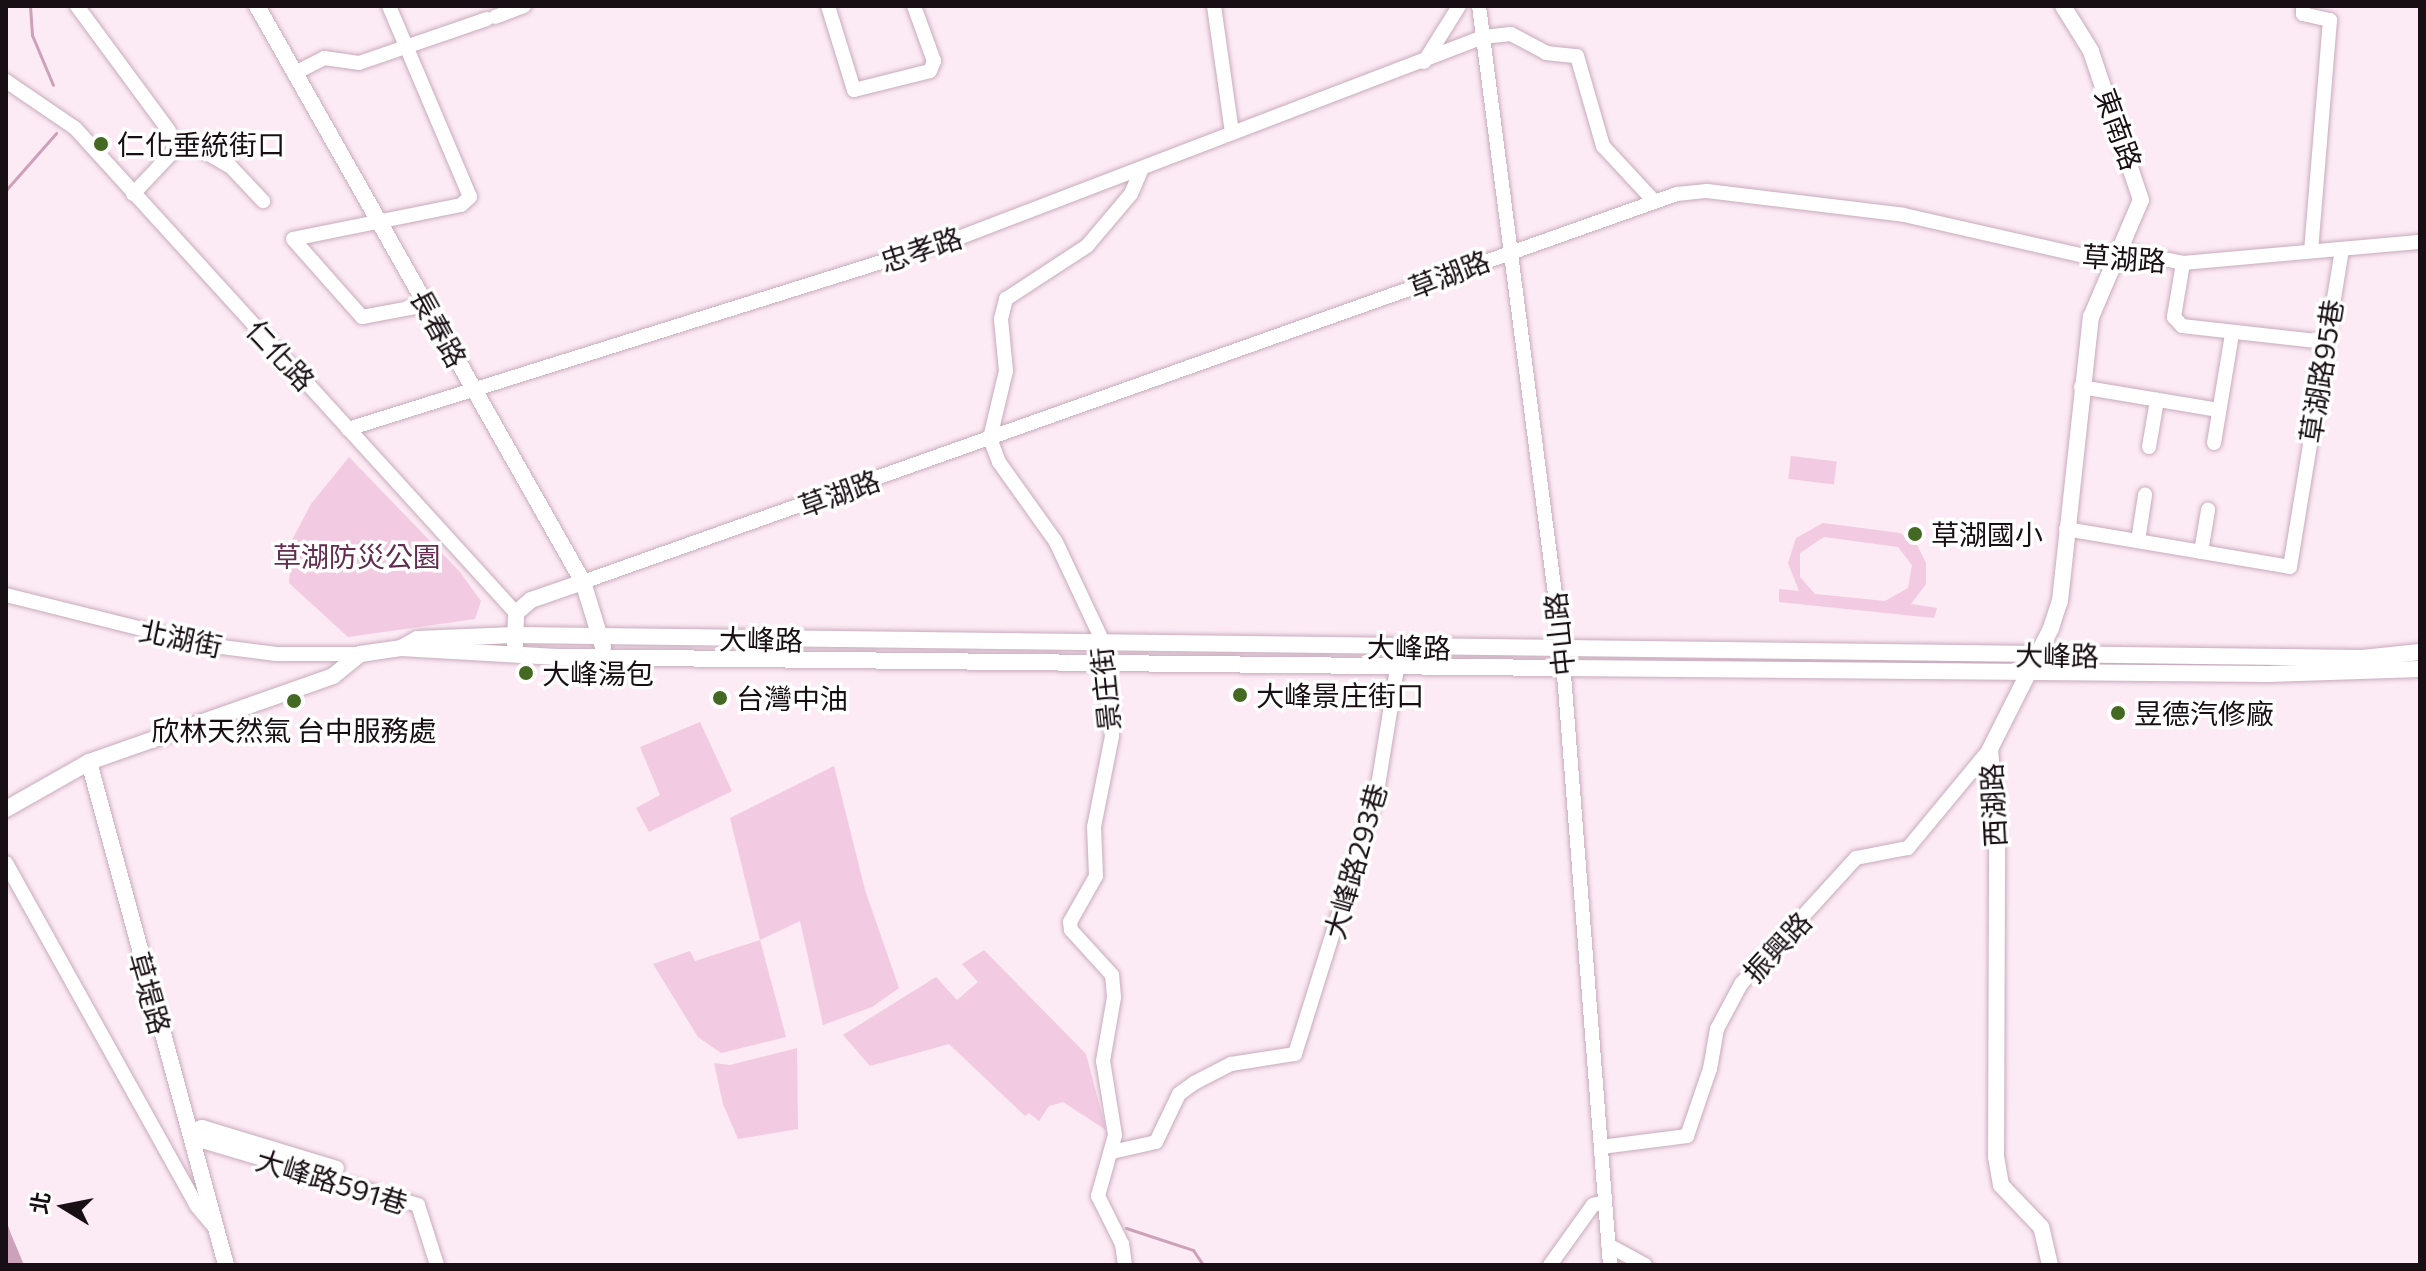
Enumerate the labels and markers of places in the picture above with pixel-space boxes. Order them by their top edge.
place label: 仁化垂統街口 [117,127,285,161]
marker: 仁化垂統街口 [92,135,110,153]
place label: 草湖國小 [1931,517,2043,551]
marker: 草湖國小 [1906,525,1924,543]
place label: 大峰湯包 [542,656,654,690]
marker: 大峰湯包 [517,664,535,682]
place label: 大峰景庄街口 [1256,678,1424,712]
place label: 台灣中油 [736,681,848,715]
marker: 大峰景庄街口 [1231,686,1249,704]
marker: 台灣中油 [711,689,729,707]
marker: 欣林天然氣 台中服務處 [285,692,303,710]
place label: 昱德汽修廠 [2134,696,2274,730]
marker: 昱德汽修廠 [2109,704,2127,722]
place label: 欣林天然氣 台中服務處 [151,713,437,747]

